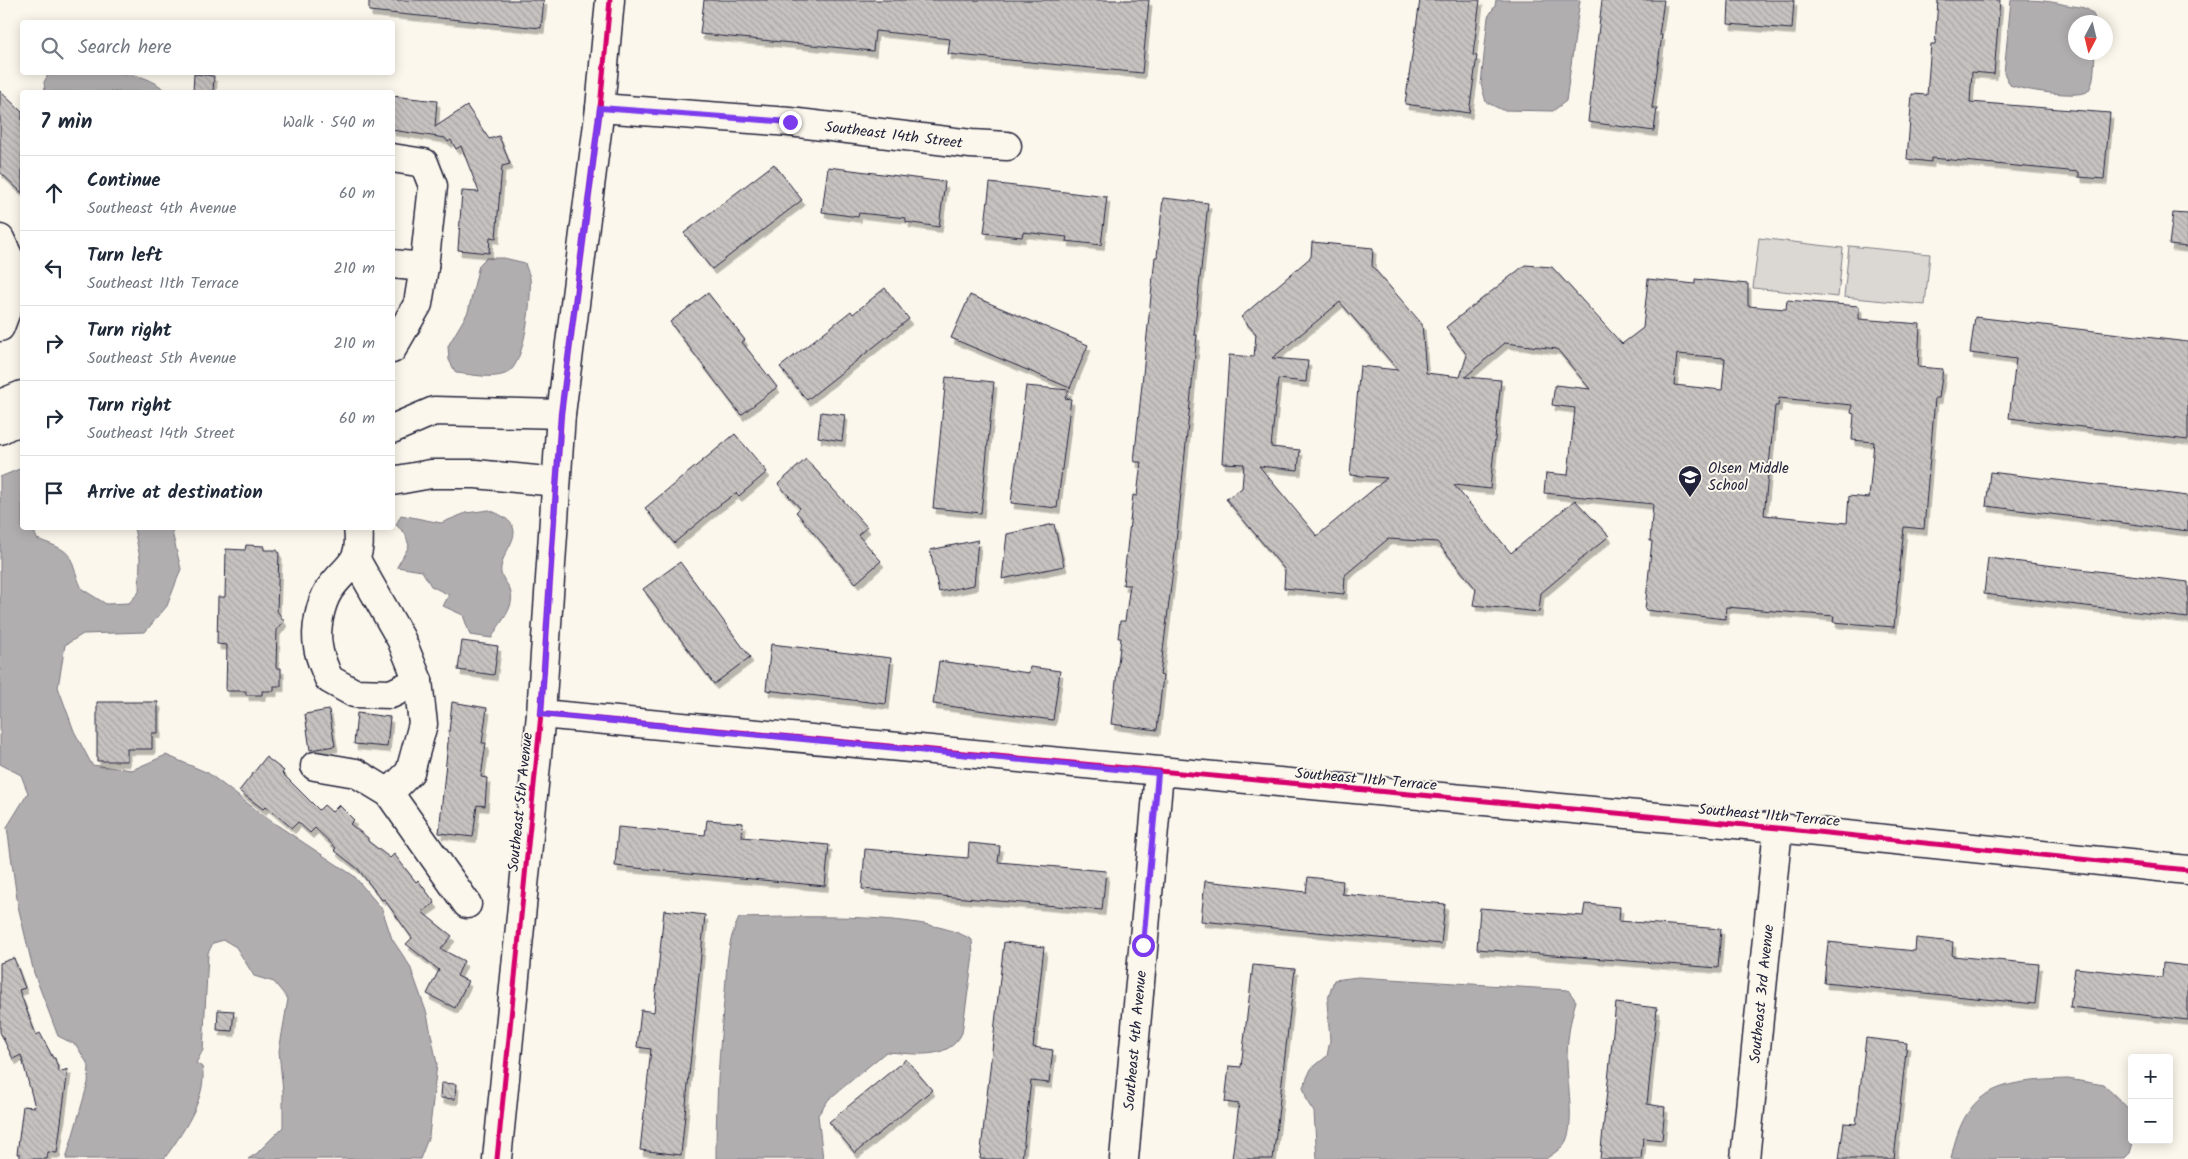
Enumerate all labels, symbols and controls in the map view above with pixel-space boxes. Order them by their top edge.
north arrow [2068,15,2113,60]
search box [20,20,395,75]
text: Search here [78,33,172,63]
icon: search [38,34,66,62]
text: 7 min [40,106,92,139]
text: Walk · 540 m [282,110,375,135]
route end [779,111,802,134]
street label: Southeast 14th Street [823,115,964,156]
text: Continue [87,166,160,196]
icon: ahead [40,179,68,207]
text: 60 m [339,181,375,206]
text: Southeast 4th Avenue [87,196,236,221]
text: Turn left [87,241,162,271]
icon: left [40,254,68,282]
text: 210 m [334,256,375,281]
text: Southeast 11th Terrace [87,271,239,296]
text: Turn right [87,316,172,346]
icon: right [40,329,68,357]
text: 210 m [334,331,375,356]
text: Southeast 5th Avenue [87,346,236,371]
text: Turn right [87,391,172,421]
icon: right [40,404,68,432]
text: 60 m [339,406,375,431]
text: Southeast 14th Street [87,421,235,446]
place label: Olsen Middle School [1708,457,1789,498]
school or university icon: Olsen Middle School [1677,464,1703,498]
text: Arrive at destination [87,478,263,508]
icon: arrive [40,479,68,507]
street label: Southeast 5th Avenue [502,731,540,873]
street label: Southeast 11th Terrace [1294,762,1438,798]
street label: Southeast 11th Terrace [1697,798,1841,834]
street label: Southeast 3rd Avenue [1744,923,1781,1064]
route start [1132,934,1155,957]
street label: Southeast 4th Avenue [1117,969,1154,1111]
map controls [2128,1054,2173,1144]
button: + [2128,1054,2173,1099]
button: − [2128,1099,2173,1144]

